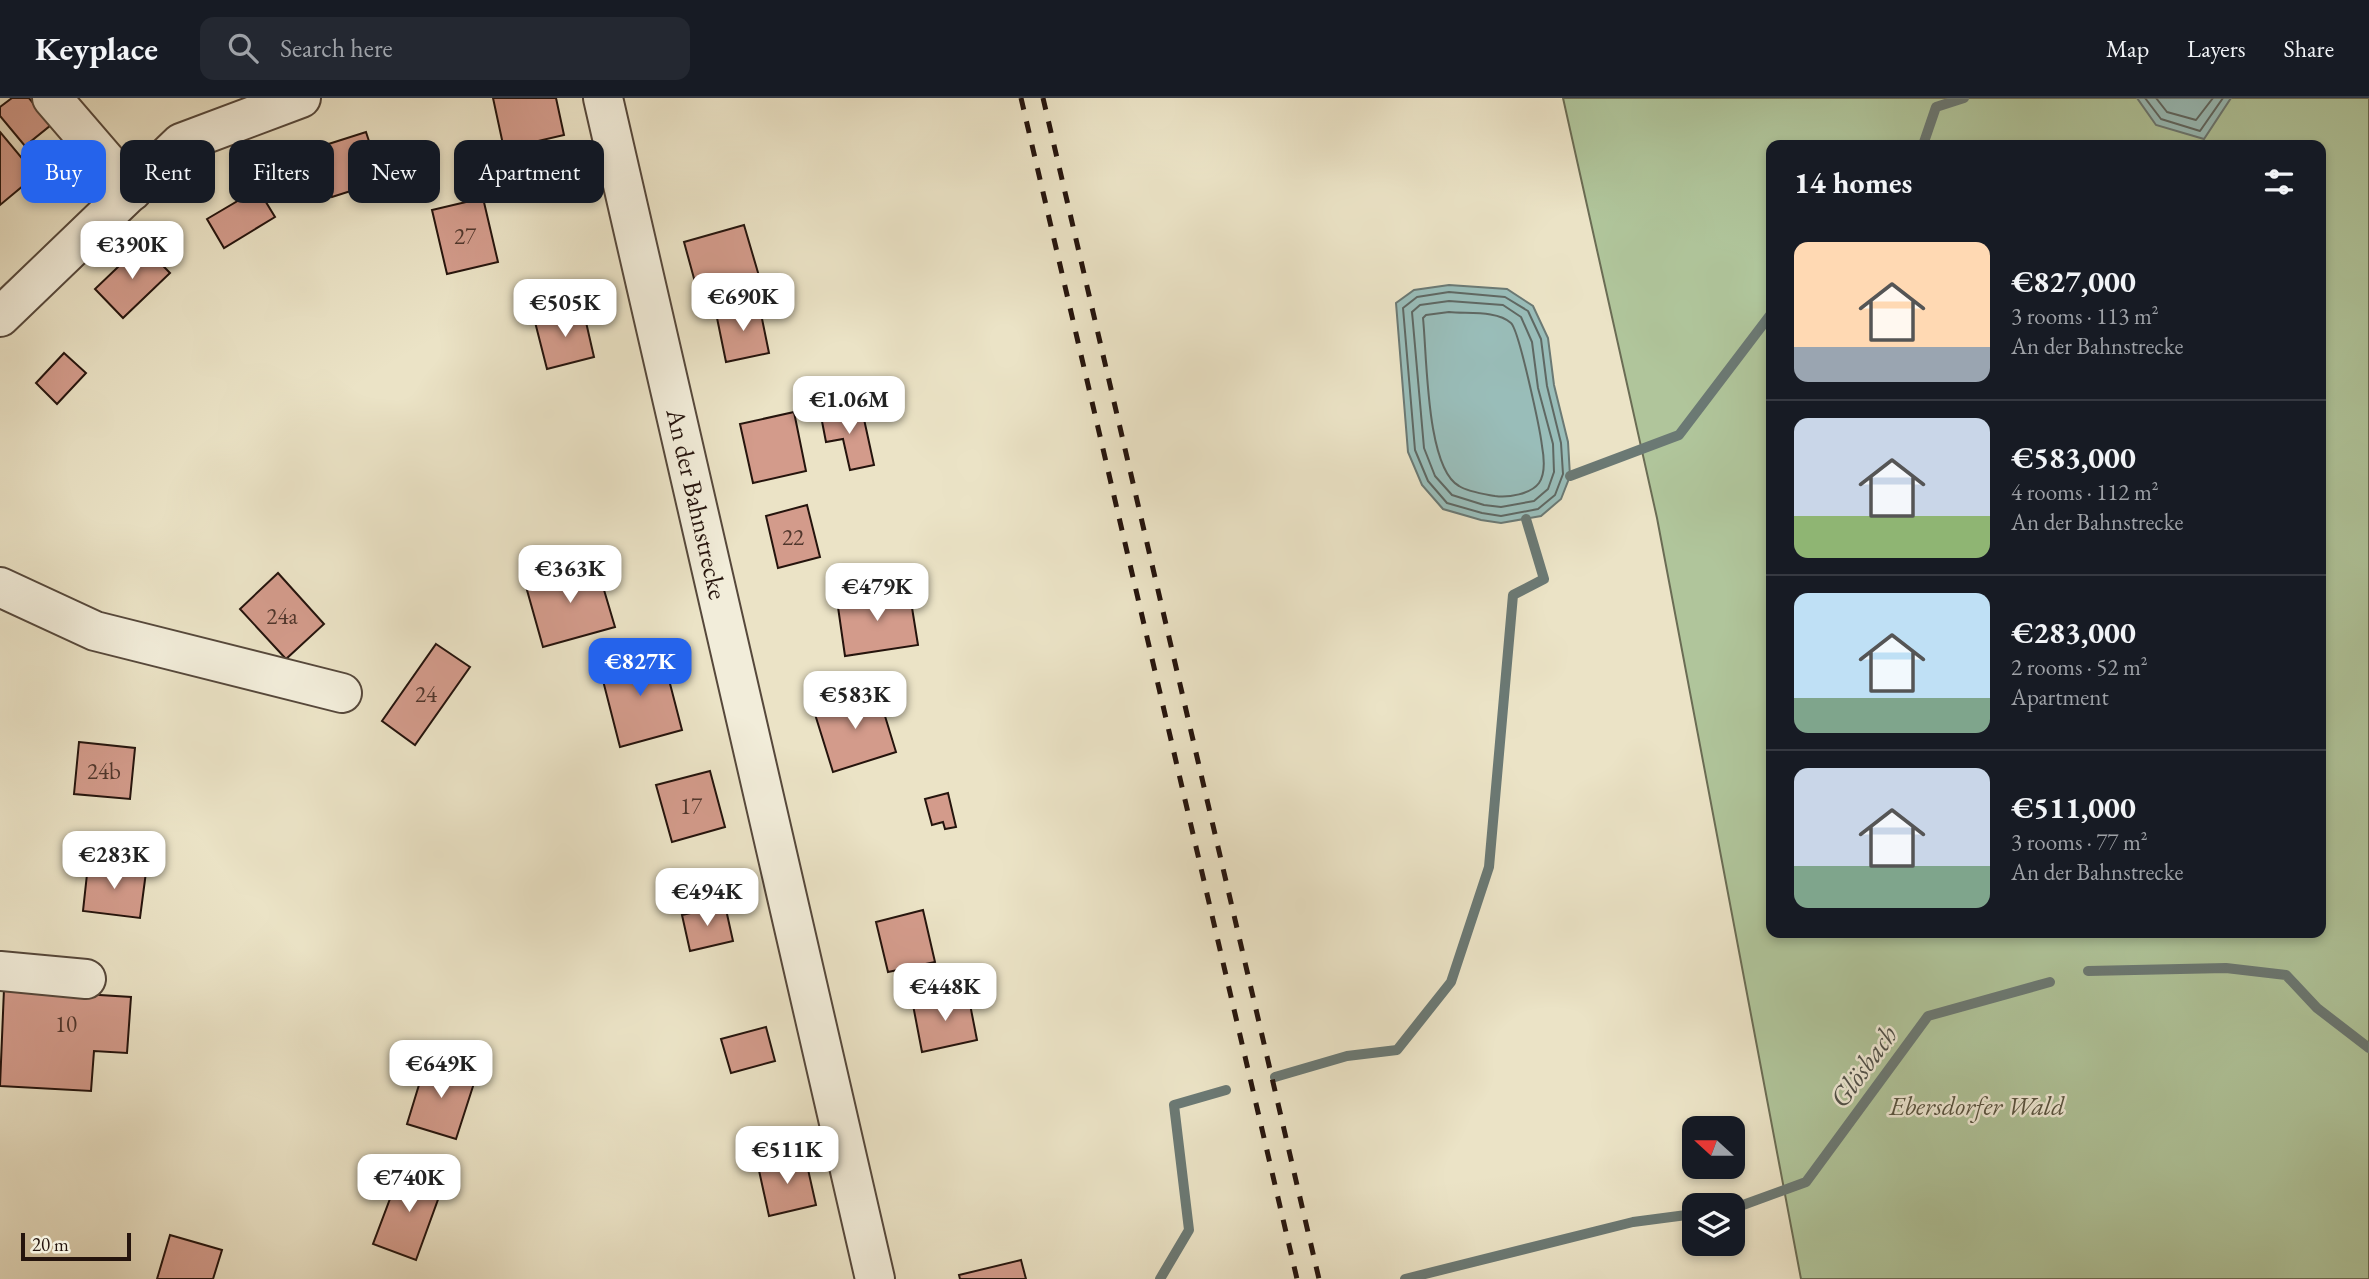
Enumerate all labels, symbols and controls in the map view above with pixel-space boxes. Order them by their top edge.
search box [200,17,690,80]
text: Keyplace [35,27,158,70]
icon: search [224,29,262,67]
text: Search here [280,31,393,65]
text: Map [2106,33,2149,64]
text: Layers [2187,33,2246,64]
text: Share [2284,33,2334,64]
chip: Buy [21,140,106,203]
chip: Rent [120,140,215,203]
chip: Filters [229,140,334,203]
chip: New [348,140,440,203]
chip: Apartment [454,140,604,203]
text: 14 homes [1794,163,1912,202]
icon: filters [2260,163,2298,201]
house number: 27 [454,221,477,251]
pin: €390K [83,222,181,281]
text: €390K [96,229,168,259]
text: €827,000 [2011,262,2136,301]
icon: home [1850,270,1934,354]
pin: €690K [694,274,792,333]
pin: €505K [516,280,614,339]
text: €690K [707,281,779,311]
text: €505K [529,287,601,317]
text: 3 rooms · 113 m² [2011,301,2159,331]
text: An der Bahnstrecke [2011,331,2183,361]
pin: €1.06M [792,376,906,436]
text: €1.06M [809,384,889,414]
street label: An der Bahnstrecke [658,404,735,603]
text: €583,000 [2011,438,2136,477]
icon: home [1850,446,1934,530]
text: 4 rooms · 112 m² [2011,477,2159,507]
text: An der Bahnstrecke [2011,507,2183,537]
house number: 22 [782,522,804,552]
pin: €363K [521,546,619,605]
text: €363K [534,553,606,583]
pin: €479K [828,564,926,623]
text: €479K [841,571,913,601]
house number: 24a [266,601,298,631]
text: €283,000 [2011,613,2136,652]
icon: home [1850,621,1934,705]
pin: €827K [591,638,689,698]
text: €827K [604,646,676,676]
text: 2 rooms · 52 m² [2011,652,2148,682]
pin: €583K [806,672,904,731]
house number: 24 [415,679,438,709]
text: €583K [819,679,891,709]
text: Apartment [2011,682,2109,712]
house number: 24b [87,756,121,786]
text: €511,000 [2011,788,2136,827]
house number: 17 [680,791,703,821]
icon: home [1850,796,1934,880]
text: 3 rooms · 77 m² [2011,827,2148,857]
pin: €283K [65,832,163,891]
text: €283K [78,839,150,869]
text: An der Bahnstrecke [2011,857,2183,887]
pin: €494K [658,868,756,928]
text: €494K [671,876,743,906]
pin: €448K [896,964,994,1023]
text: €448K [909,971,981,1001]
house number: 10 [55,1009,77,1039]
water label: Glösbach [1821,1017,1905,1114]
pin: €649K [392,1040,490,1100]
text: €649K [405,1048,477,1078]
park label: Ebersdorfer Wald [1888,1089,2065,1123]
north arrow [1682,1116,1745,1180]
map controls [1682,1116,1745,1256]
pin: €511K [738,1126,836,1186]
text: €511K [751,1134,823,1164]
pin: €740K [360,1154,458,1214]
text: €740K [373,1162,445,1192]
button: layers [1682,1193,1745,1256]
scale bar [21,1230,131,1262]
text: 20 m [32,1232,69,1257]

